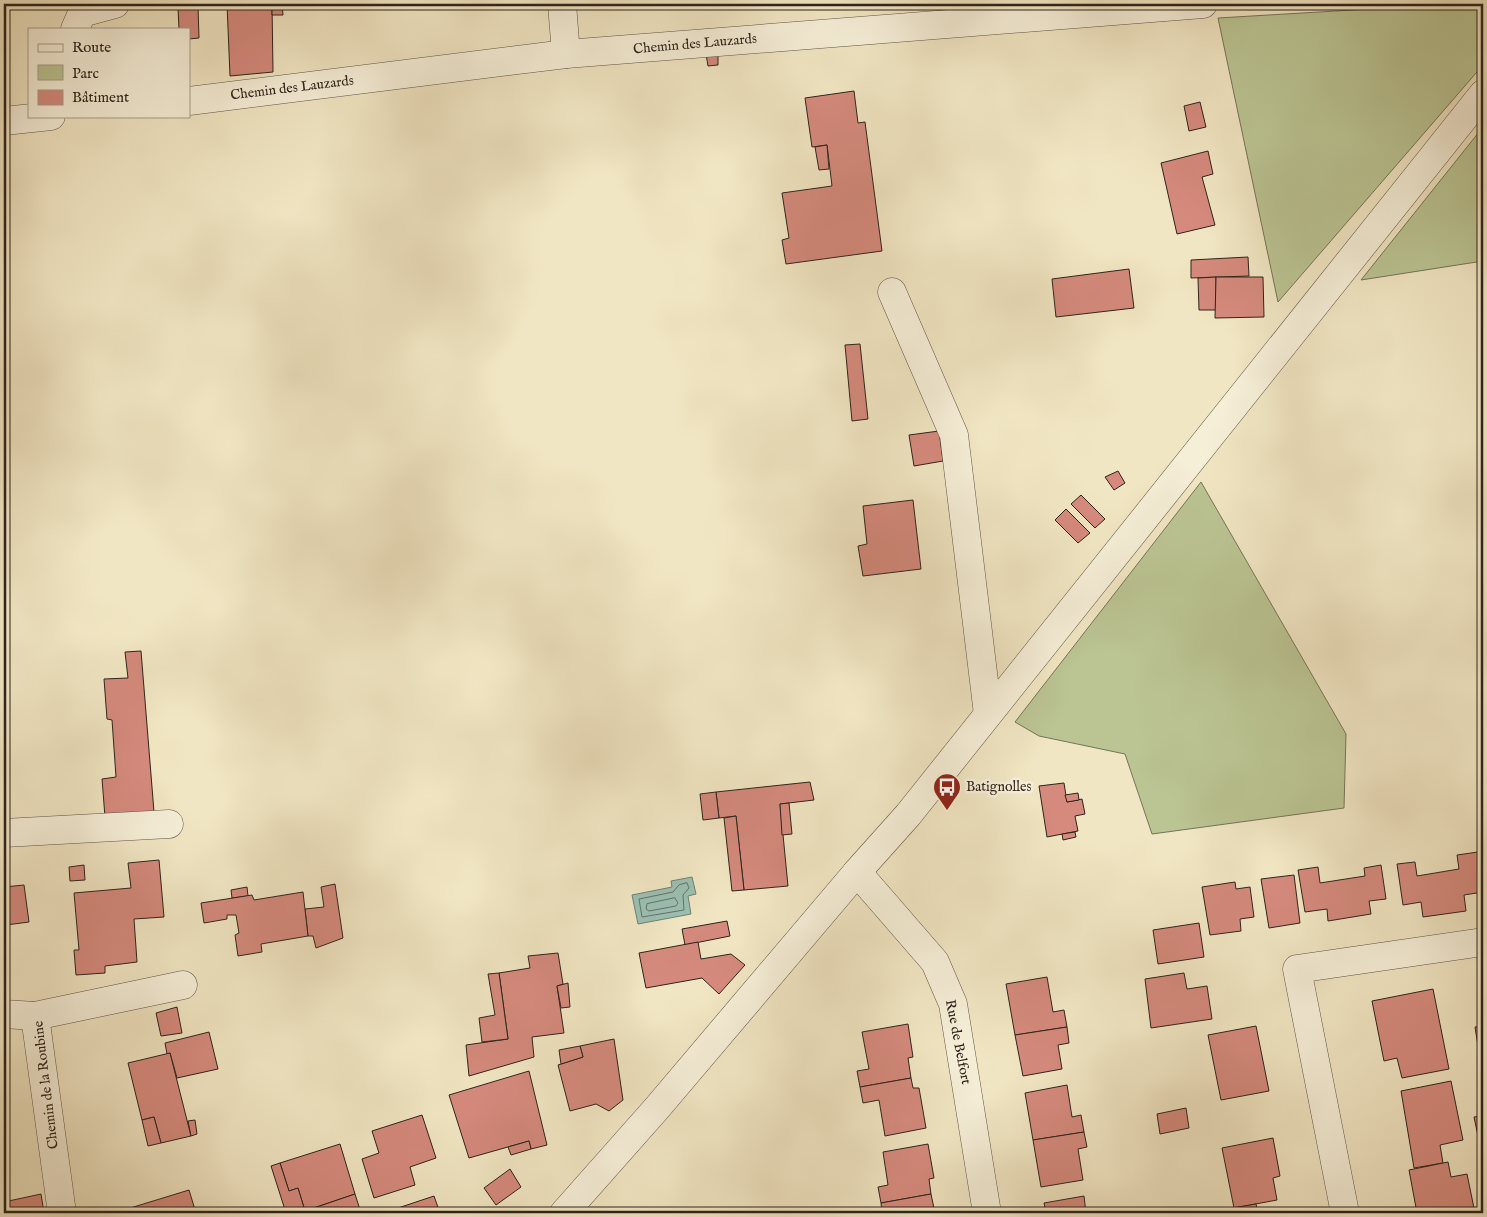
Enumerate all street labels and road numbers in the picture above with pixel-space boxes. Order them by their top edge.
street label: Chemin des Lauzards [632,30,758,58]
street label: Chemin des Lauzards [229,71,355,104]
street label: Rue de Belfort [941,998,975,1086]
street label: Chemin de la Roubine [29,1019,63,1150]

